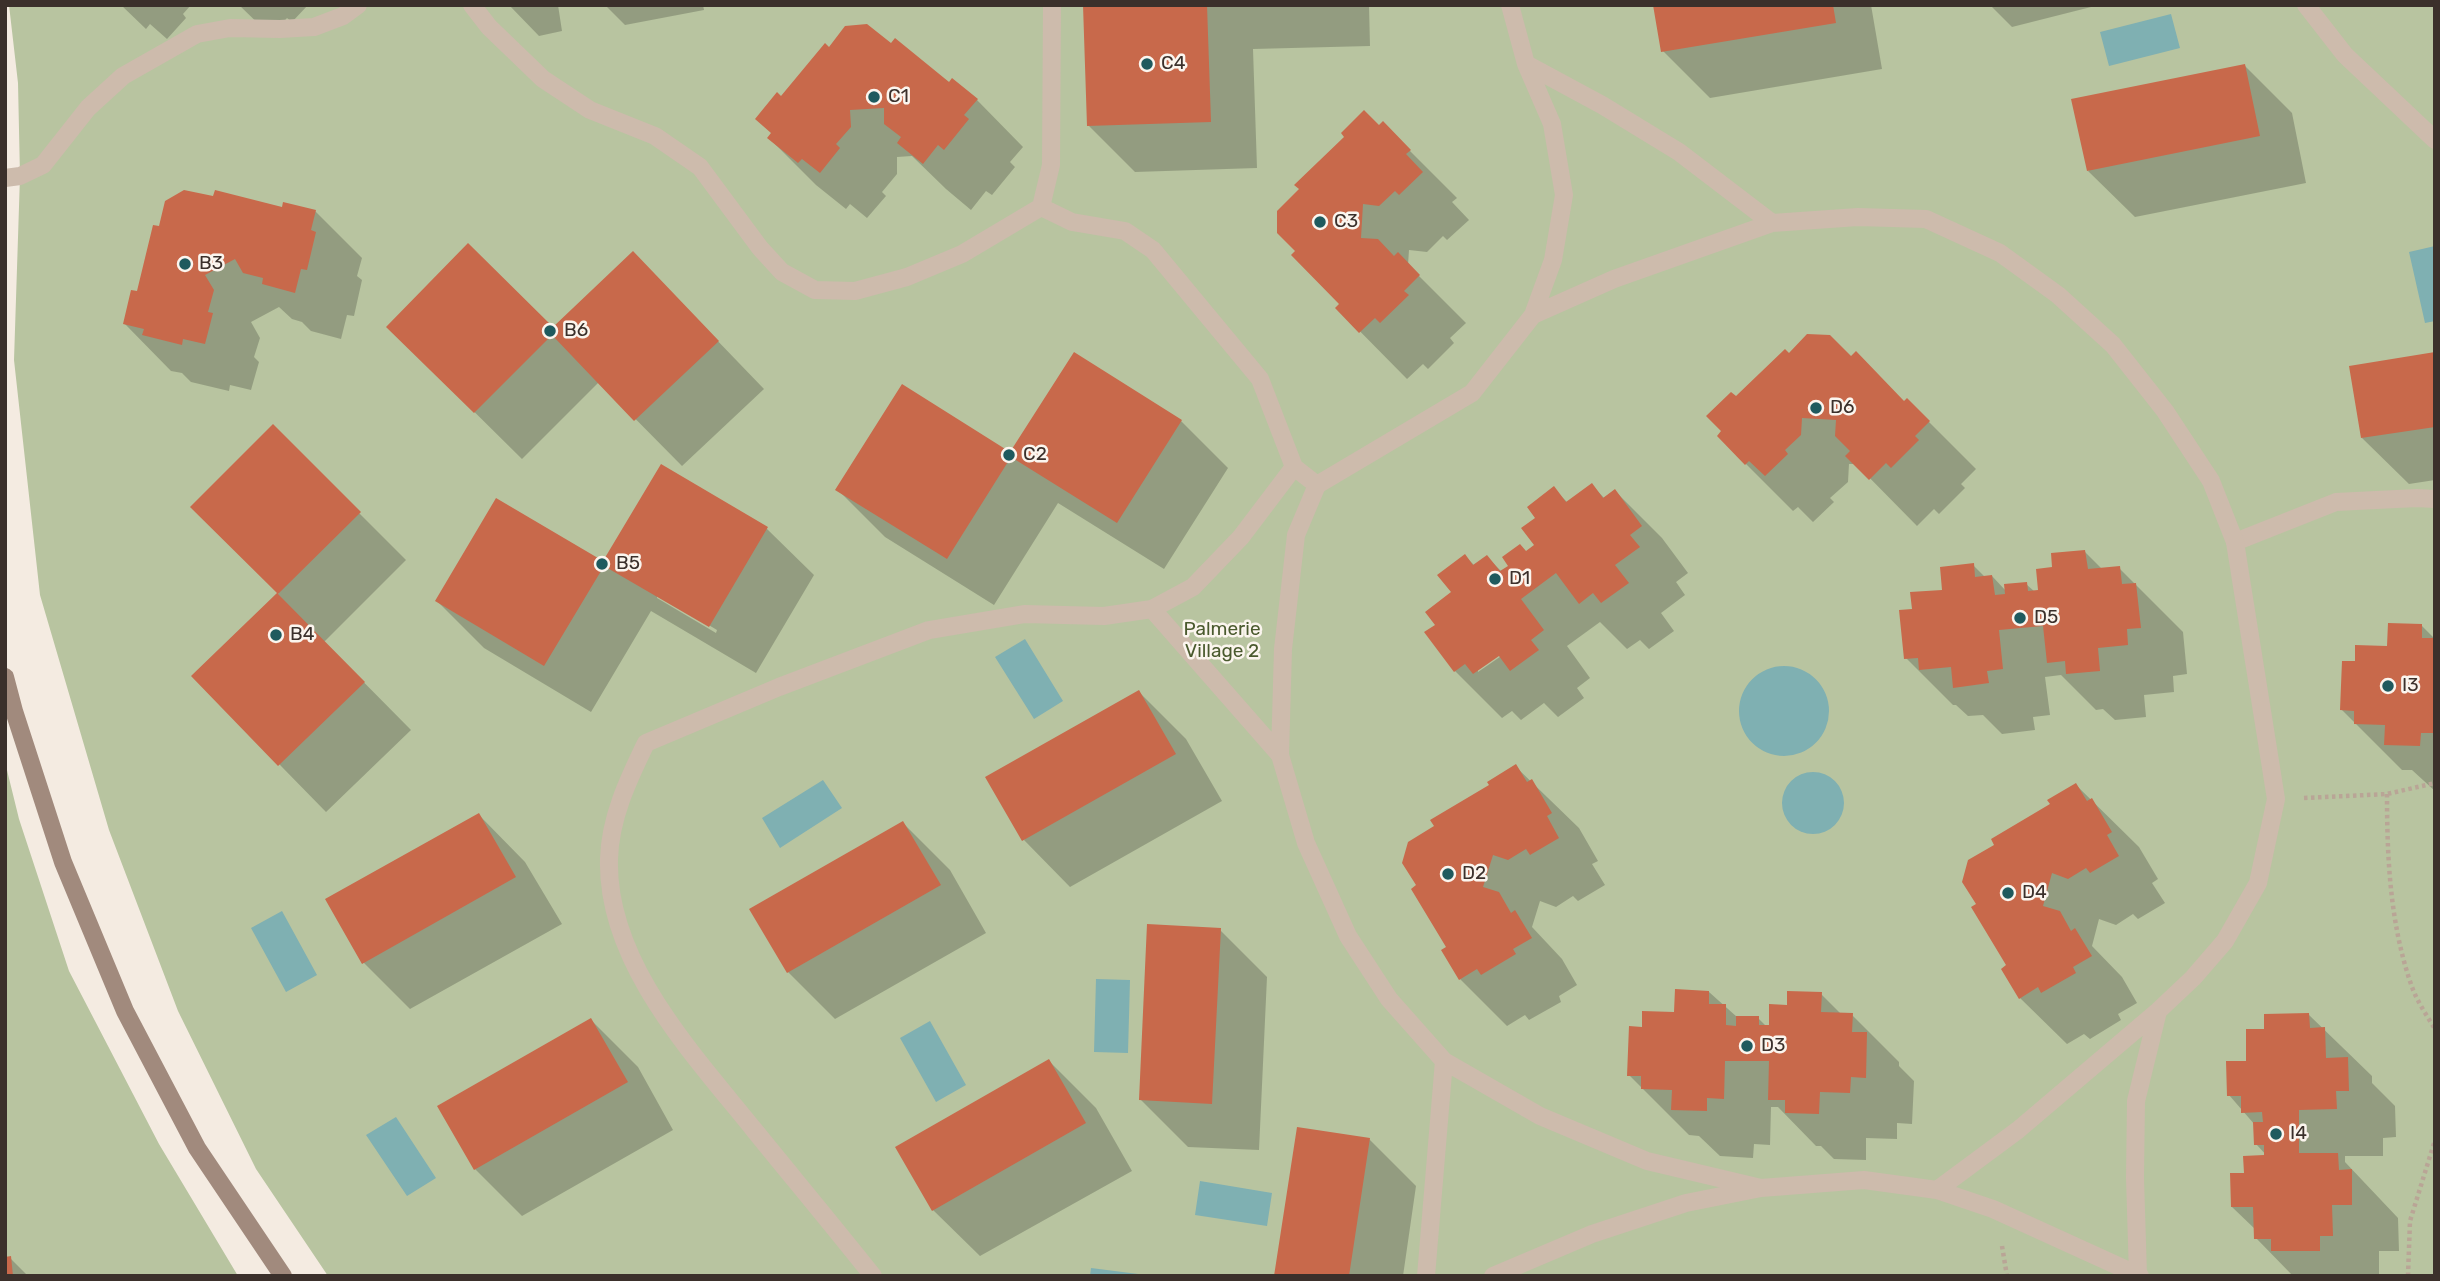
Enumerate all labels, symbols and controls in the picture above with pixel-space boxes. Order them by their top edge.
place label: C4 [1161,53,1185,75]
marker: C4 [1139,56,1155,72]
place label: C1 [888,86,909,108]
marker: C1 [866,89,882,105]
place label: C3 [1334,211,1358,233]
marker: C3 [1312,214,1328,230]
place label: B3 [199,253,223,275]
marker: B3 [177,256,193,272]
place label: B6 [564,320,588,342]
marker: B6 [542,323,558,339]
place label: D6 [1830,397,1855,419]
marker: D6 [1808,400,1824,416]
place label: C2 [1023,444,1047,466]
marker: C2 [1001,447,1017,463]
place label: B5 [616,553,640,575]
marker: B5 [594,556,610,572]
place label: D1 [1509,568,1530,590]
marker: D1 [1487,571,1503,587]
place label: D5 [2034,607,2058,629]
marker: D5 [2012,610,2028,626]
park label: Palmerie Village 2 [1183,619,1261,663]
place label: B4 [290,624,314,646]
marker: B4 [268,627,284,643]
place label: I3 [2402,675,2419,697]
marker: I3 [2380,678,2396,694]
place label: D2 [1462,863,1486,885]
marker: D2 [1440,866,1456,882]
place label: D4 [2022,882,2047,904]
marker: D4 [2000,885,2016,901]
place label: D3 [1761,1035,1786,1057]
marker: D3 [1739,1038,1755,1054]
place label: I4 [2290,1123,2307,1145]
marker: I4 [2268,1126,2284,1142]

